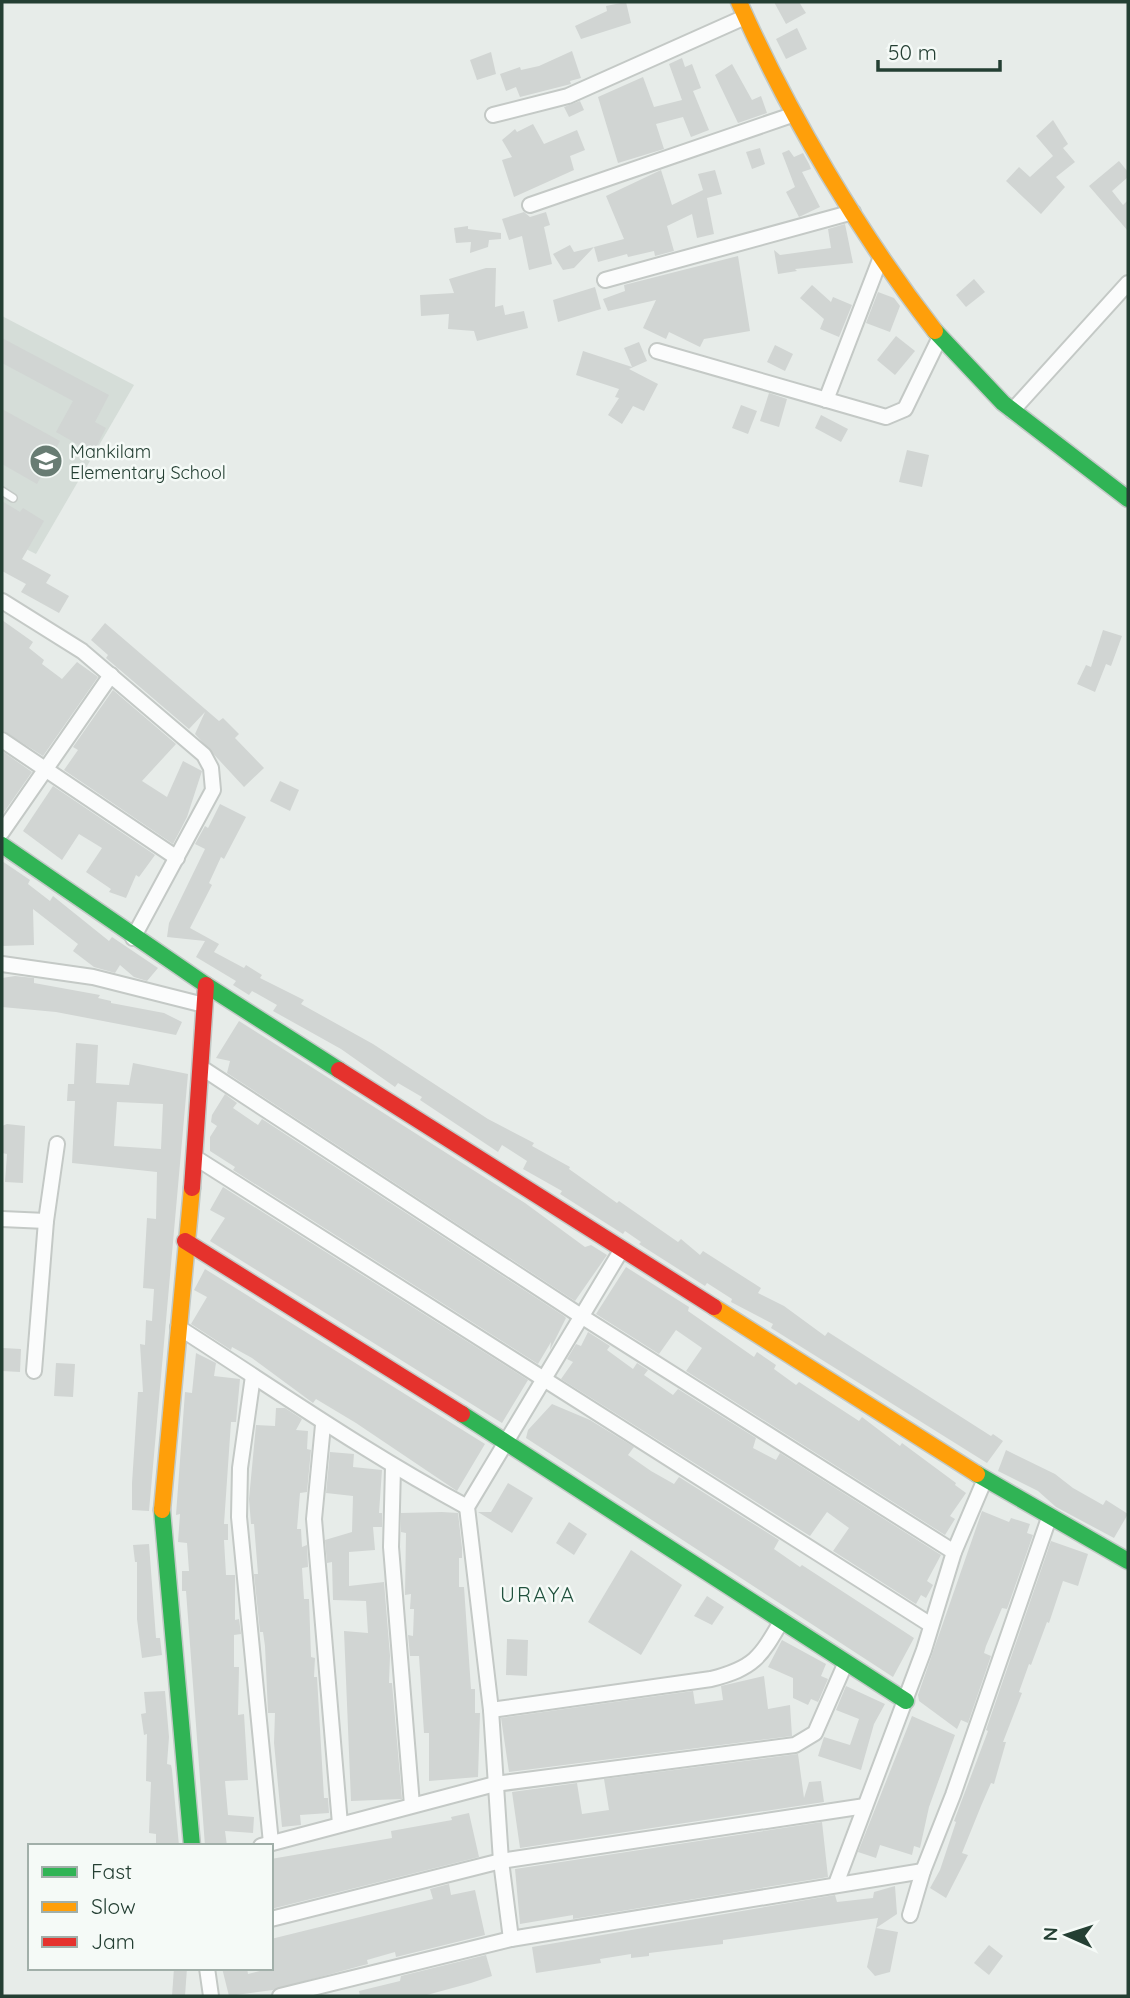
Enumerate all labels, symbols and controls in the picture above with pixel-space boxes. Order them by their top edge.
scale bar [878,28,1000,72]
text: 50 m [888,39,937,65]
place label: Mankilam Elementary School [70,440,226,484]
school or university icon: Mankilam Elementary School [27,442,65,480]
district label: URAYA [500,1581,576,1607]
legend [28,1844,273,1970]
text: Fast [91,1858,132,1884]
text: Slow [91,1893,136,1919]
north arrow [1032,1900,1102,1970]
text: N [1038,1927,1062,1942]
text: Jam [91,1928,135,1954]

